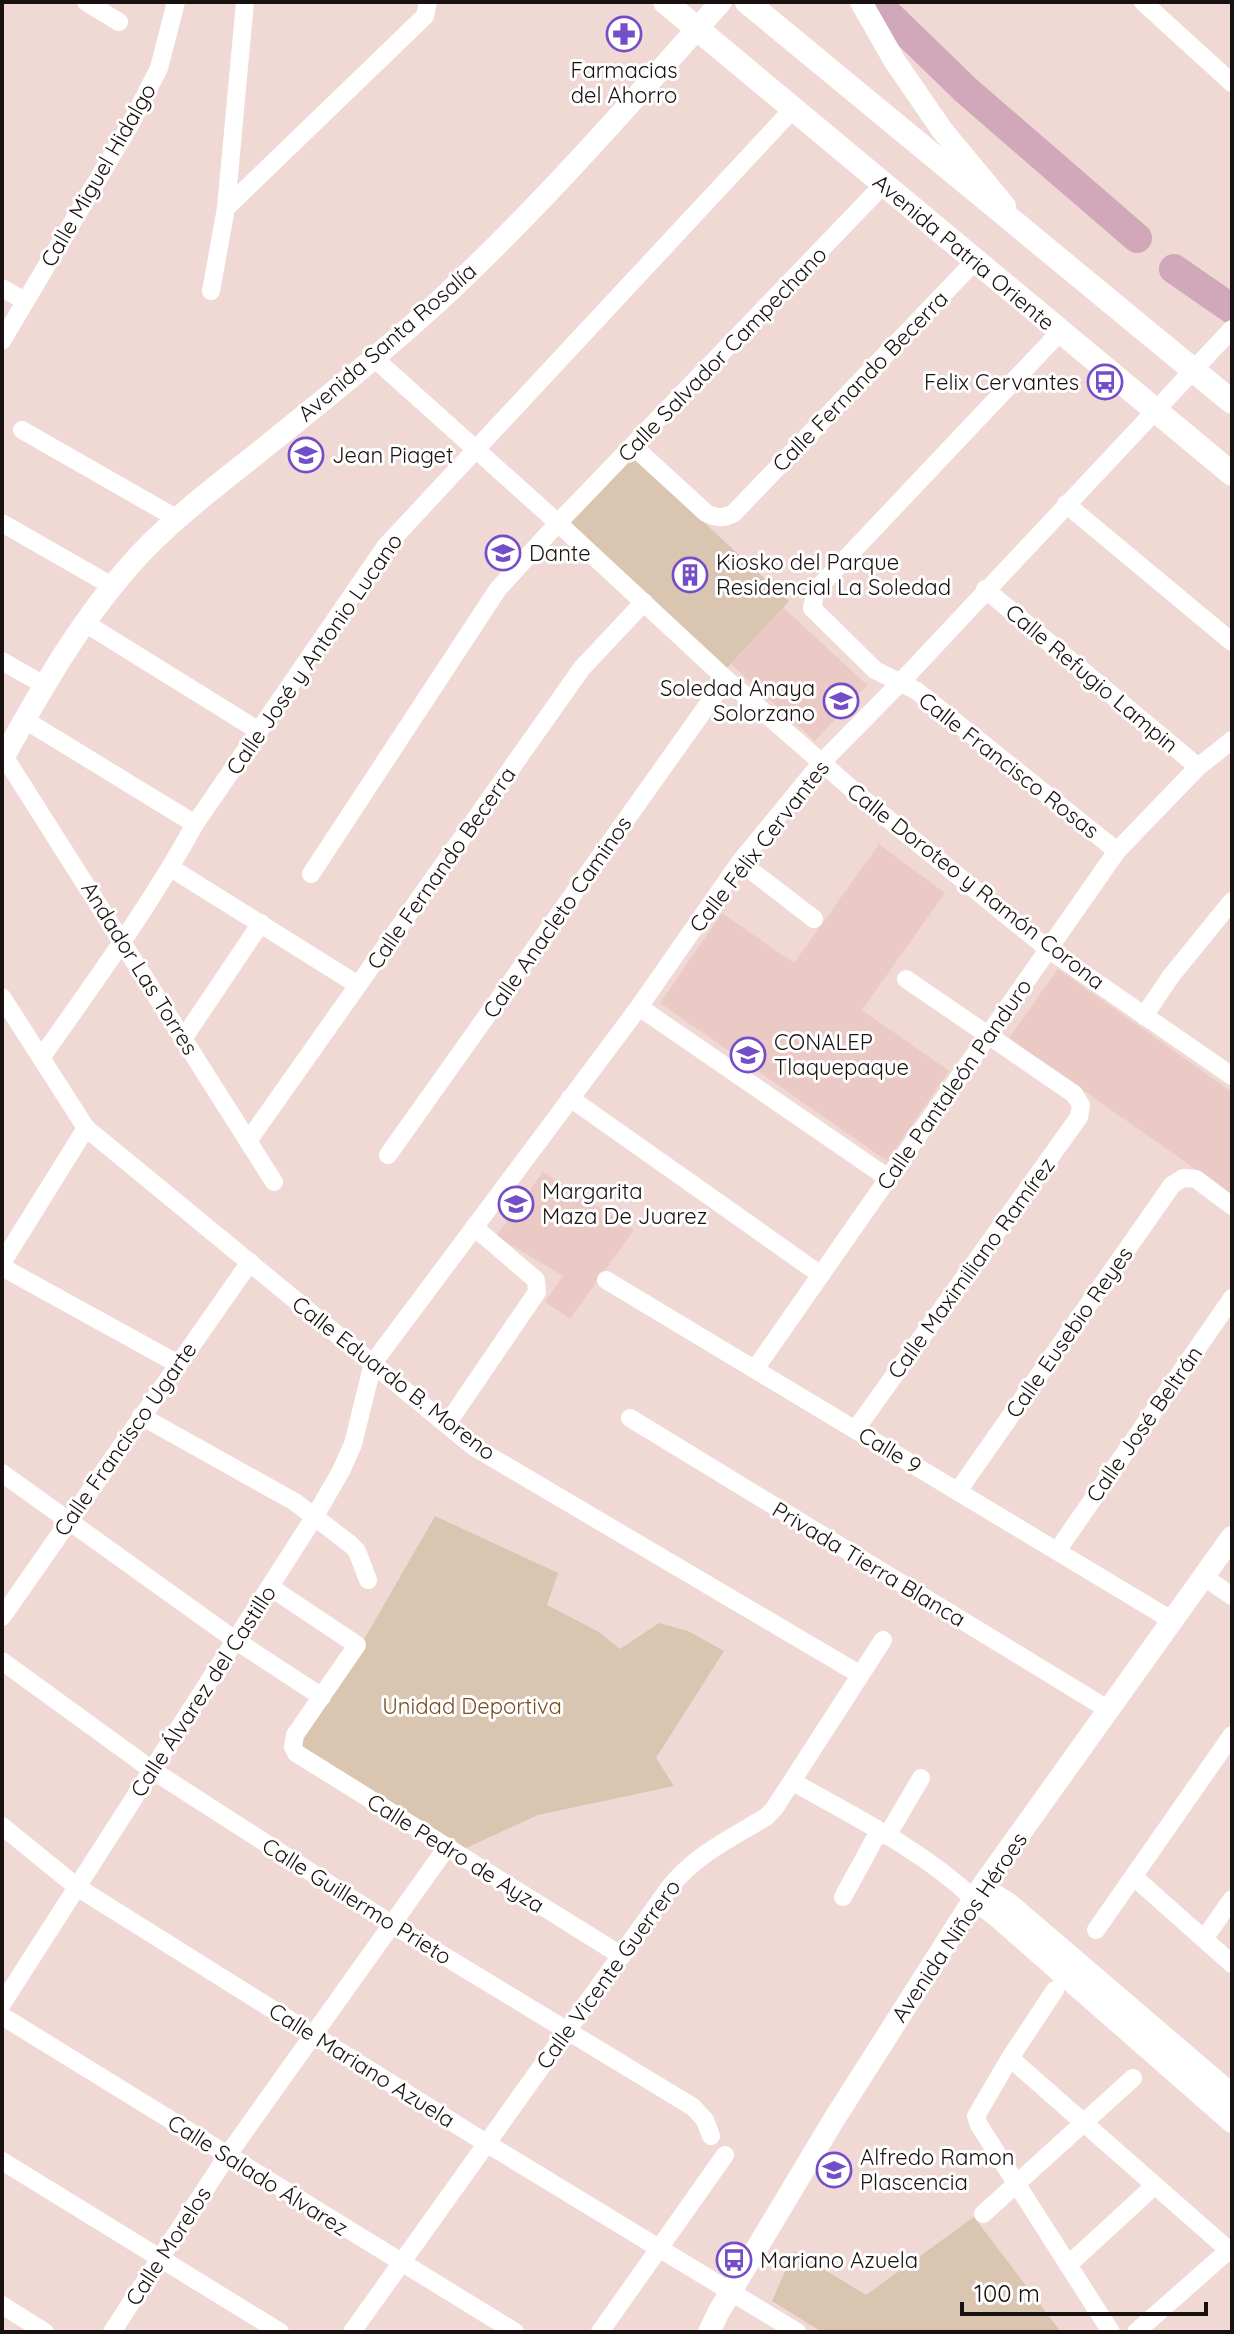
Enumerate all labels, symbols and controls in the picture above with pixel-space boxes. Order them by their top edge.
pharmacy icon: Farmacias del Ahorro [605,15,643,53]
place label: Farmacias del Ahorro [571,56,677,109]
street label: Calle Miguel Hidalgo [34,78,162,272]
street label: Avenida Patria Oriente [867,168,1061,336]
street label: Calle Salvador Campechano [612,240,832,468]
street label: Avenida Santa Rosalía [292,257,482,427]
street label: Calle Fernando Becerra [766,285,954,477]
bus stop icon: Felix Cervantes [1086,363,1124,401]
place label: Felix Cervantes [924,368,1079,396]
school or university icon: Jean Piaget [287,436,325,474]
place label: Jean Piaget [332,441,454,469]
street label: Calle José y Antonio Lucano [220,528,408,780]
school or university icon: Dante [484,534,522,572]
place label: Dante [529,539,591,567]
place label: Kiosko del Parque Residencial La Soledad [716,548,951,601]
building icon: Kiosko del Parque Residencial La Soledad [671,556,709,594]
street label: Calle Refugio Lampin [1000,598,1184,758]
place label: Soledad Anaya Solorzano [660,674,815,727]
school or university icon: Soledad Anaya Solorzano [822,682,860,720]
street label: Calle Francisco Rosas [913,686,1105,844]
street label: Calle Félix Cervantes [683,754,835,938]
street label: Calle Fernando Becerra [360,761,522,975]
street label: Calle Doroteo y Ramón Corona [842,777,1110,995]
street label: Calle Anacleto Caminos [477,810,637,1024]
street label: Andador Las Torres [75,876,205,1060]
street label: Calle Pantaleón Panduro [870,973,1038,1195]
place label: CONALEP Tlaquepaque [774,1028,909,1081]
school or university icon: CONALEP Tlaquepaque [729,1036,767,1074]
street label: Calle Maximiliano Ramírez [881,1152,1061,1384]
place label: Margarita Maza De Juarez [542,1177,707,1230]
school or university icon: Margarita Maza De Juarez [497,1185,535,1223]
street label: Calle Eusebio Reyes [999,1241,1139,1423]
street label: Calle Eduardo B. Moreno [287,1290,501,1466]
street label: Calle Francisco Ugarte [47,1337,203,1541]
street label: Calle José Beltrán [1080,1341,1208,1507]
street label: Calle 9 [854,1420,926,1480]
street label: Privada Tierra Blanca [767,1495,971,1633]
street label: Calle Álvarez del Castillo [124,1580,282,1802]
park label: Unidad Deportiva [382,1692,562,1720]
street label: Calle Pedro de Ayza [362,1787,550,1919]
street label: Avenida Niños Héroes [885,1827,1033,2027]
street label: Calle Guillermo Prieto [257,1831,457,1971]
street label: Calle Vicente Guerrero [530,1873,686,2075]
street label: Calle Mariano Azuela [264,1996,460,2134]
street label: Calle Salado Álvarez [163,2108,353,2242]
place label: Alfredo Ramon Plascencia [860,2143,1015,2196]
school or university icon: Alfredo Ramon Plascencia [815,2151,853,2189]
street label: Calle Morelos [119,2181,217,2311]
bus stop icon: Mariano Azuela [715,2241,753,2279]
place label: Mariano Azuela [760,2246,918,2274]
scale bar [962,2266,1206,2316]
text: 100 m [974,2278,1040,2308]

